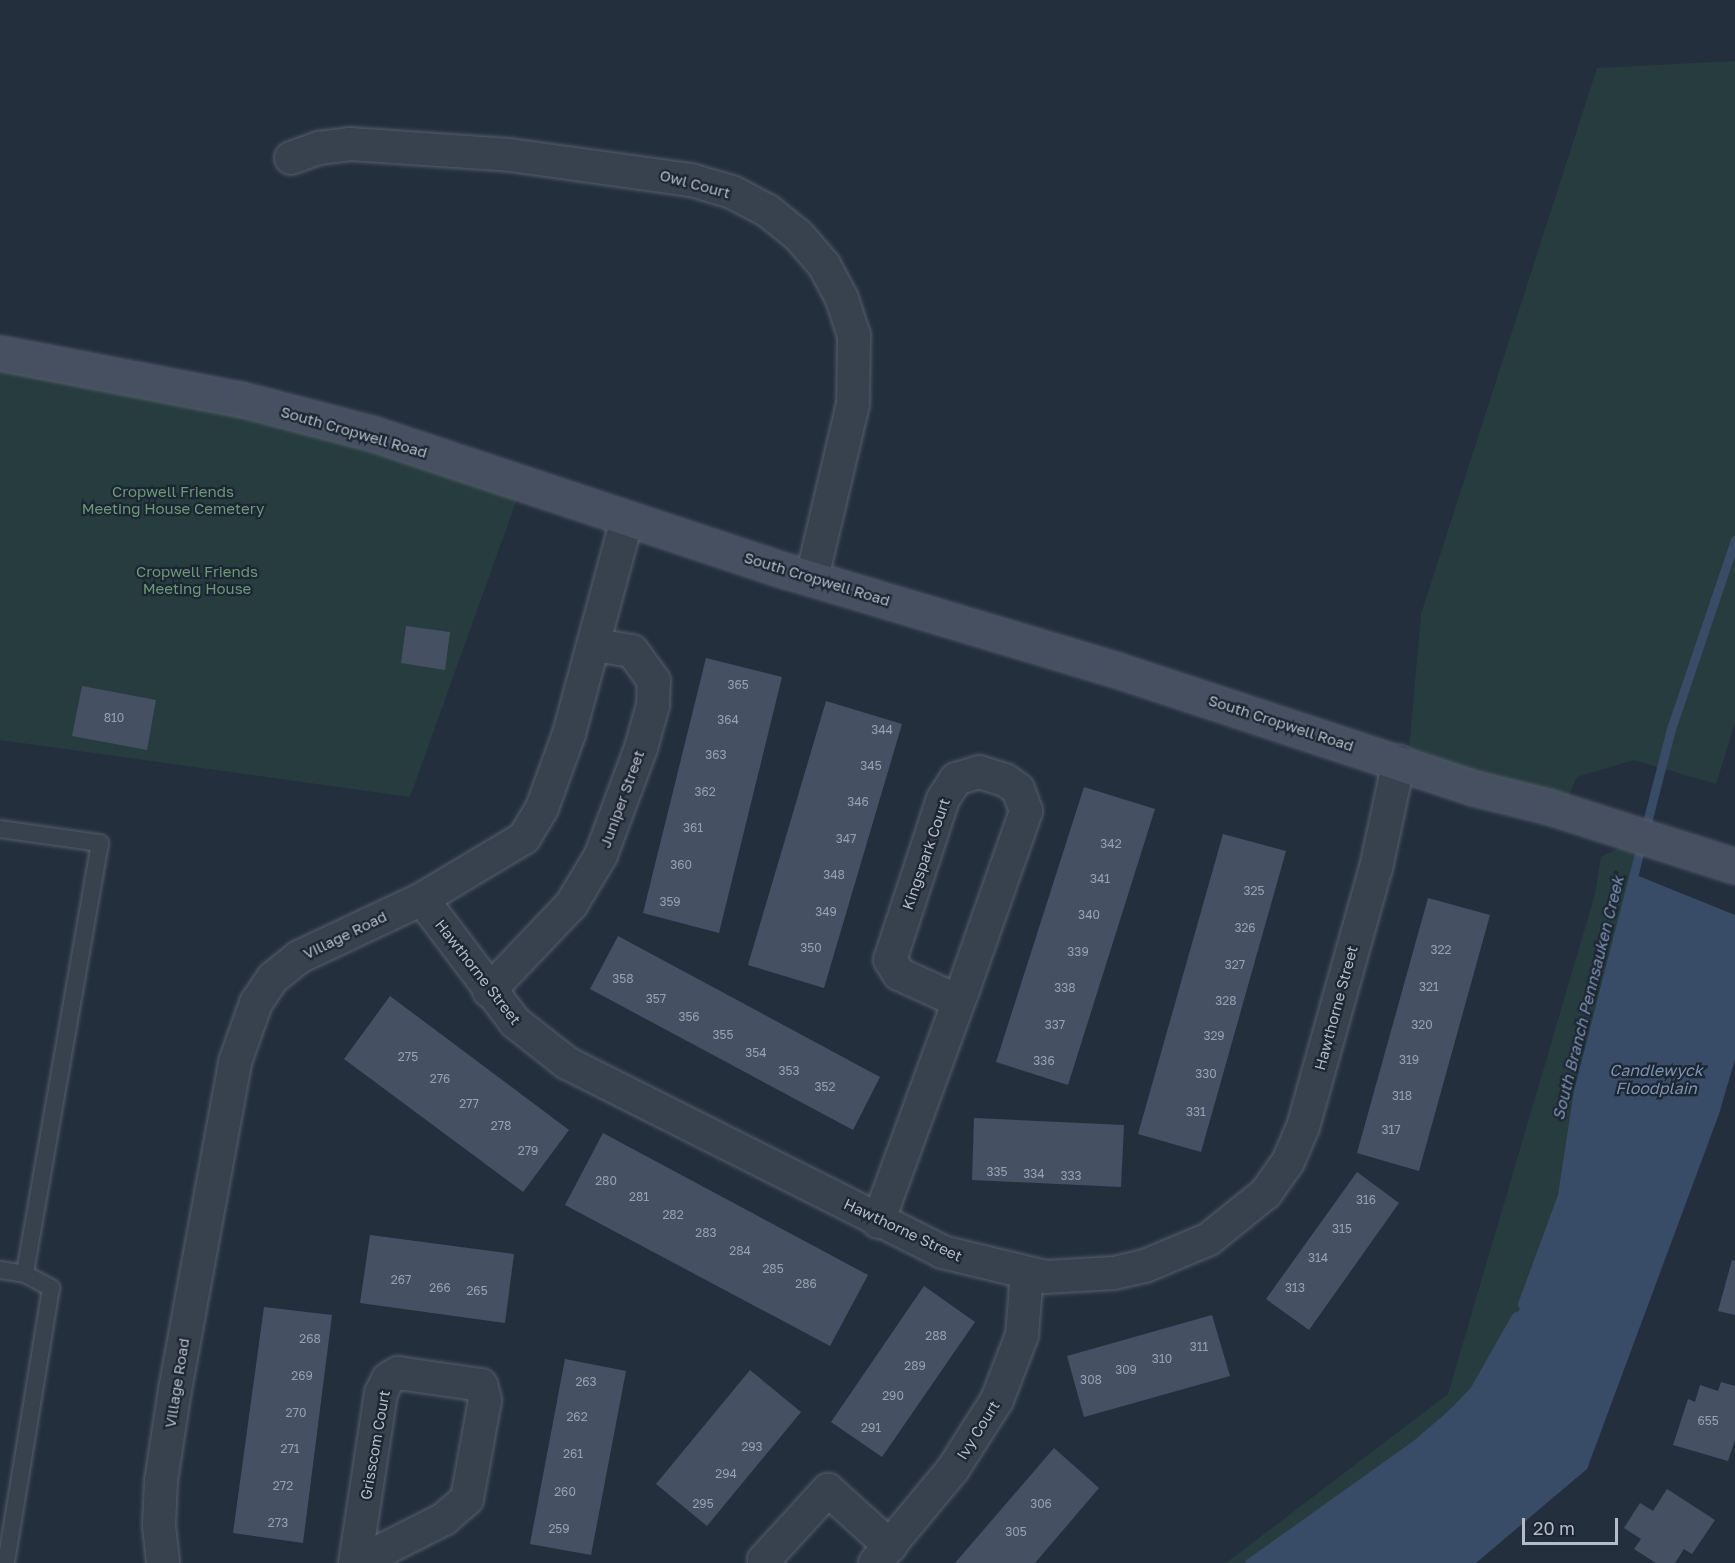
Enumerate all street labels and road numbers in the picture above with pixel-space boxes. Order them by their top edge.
street label: Owl Court [658,166,732,202]
street label: South Cropwell Road [279,402,429,462]
street label: South Cropwell Road [742,548,892,610]
street label: South Cropwell Road [1206,691,1356,755]
street label: Juniper Street [596,748,648,850]
street label: Kingspark Court [898,796,954,912]
street label: Village Road [300,907,390,963]
street label: Hawthorne Street [431,916,525,1028]
street label: Hawthorne Street [1311,944,1361,1072]
street label: Hawthorne Street [841,1195,965,1265]
street label: Village Road [161,1337,193,1429]
street label: Grisscom Court [357,1389,393,1501]
street label: Ivy Court [953,1397,1003,1463]

